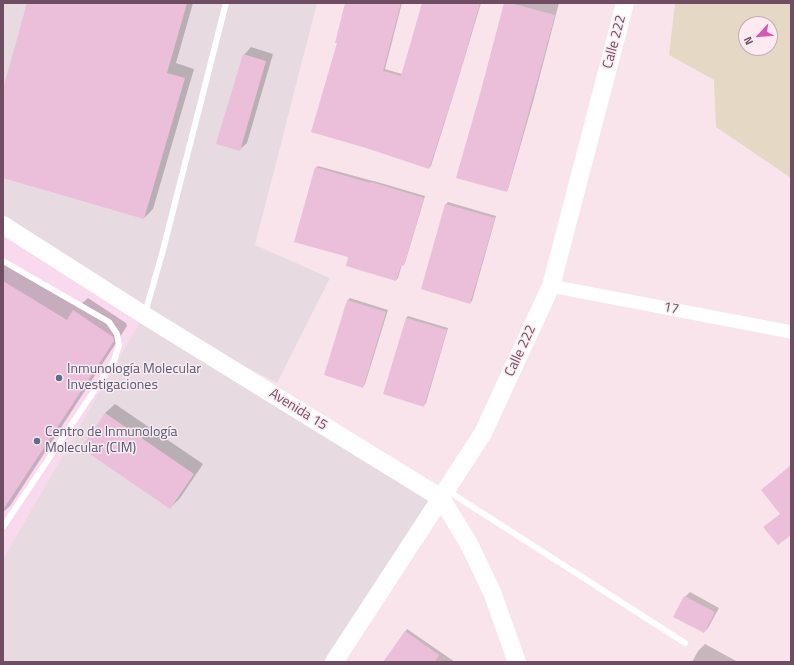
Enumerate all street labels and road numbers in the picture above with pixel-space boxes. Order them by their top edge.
street label: Calle 222 [600,13,630,71]
street label: 17 [662,299,680,319]
street label: Calle 222 [502,323,540,379]
street label: Avenida 15 [266,386,330,434]

